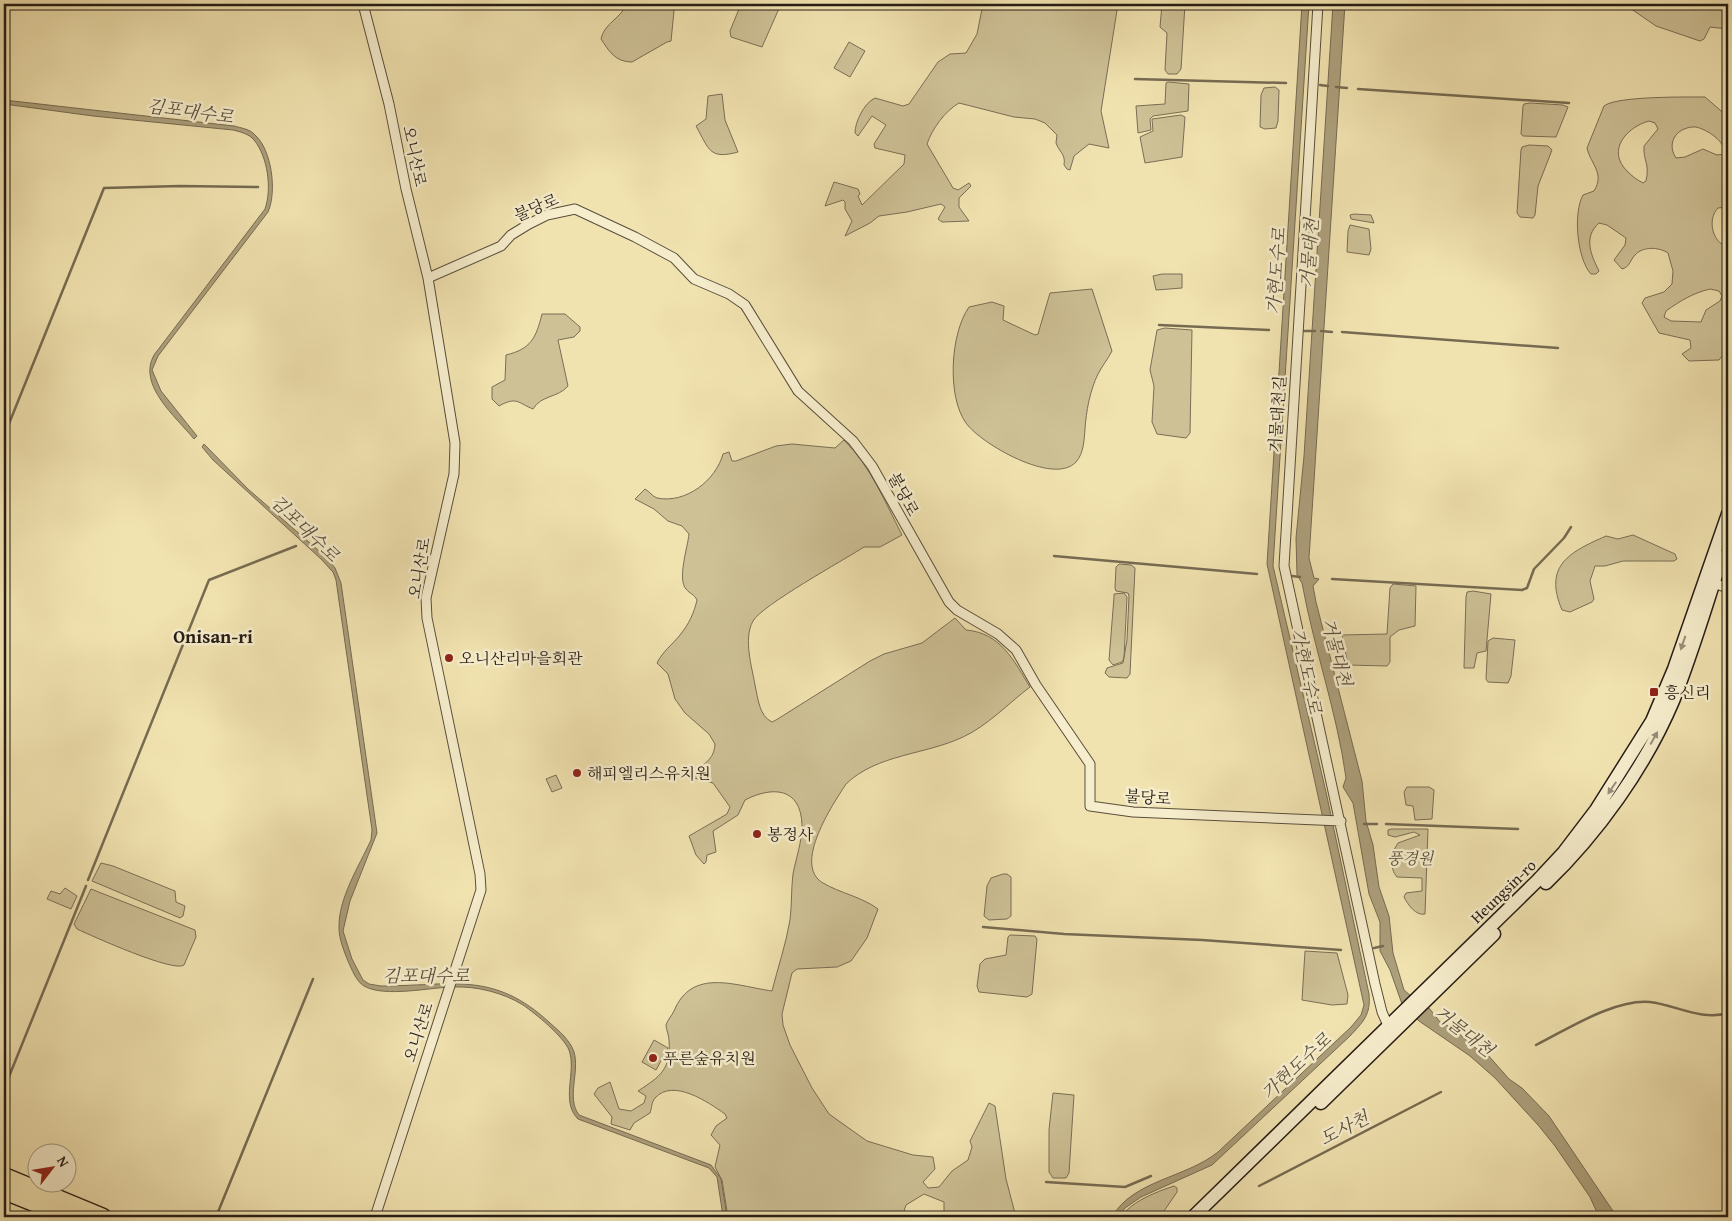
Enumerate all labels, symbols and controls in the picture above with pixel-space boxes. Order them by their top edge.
water label: 김포대수로 [145,92,236,131]
street label: 오니산로 [397,123,433,189]
street label: 불당로 [510,187,563,227]
water label: 거물대천 [1293,216,1325,289]
water label: 가현도수로 [1260,226,1293,315]
street label: 거물대천길 [1262,375,1292,453]
street label: 불당로 [883,468,926,521]
water label: 김포대수로 [264,488,346,568]
street label: 오니산로 [402,535,436,601]
water label: 거물대천 [1315,615,1359,691]
district label: Onisan-ri [173,622,253,650]
water label: 가현도수로 [1285,626,1329,717]
one-way arrow [1679,635,1686,650]
place label: 오니산리마을회관 [459,646,583,670]
marker: 오니산리마을회관 [443,652,455,664]
place label: 흥신리 [1664,680,1710,704]
marker: 흥신리 [1648,686,1660,698]
one-way arrow [1650,730,1658,745]
place label: 해피엘리스유치원 [587,761,711,785]
marker: 해피엘리스유치원 [571,767,583,779]
one-way arrow [1607,781,1617,794]
street label: 불당로 [1124,783,1173,811]
place label: 봉정사 [767,822,814,846]
marker: 봉정사 [751,828,763,840]
park label: 풍경원 [1387,846,1435,870]
street label: Heungsin-ro [1465,853,1541,929]
water label: 김포대수로 [383,962,470,989]
street label: 오니산로 [397,998,439,1065]
water label: 거물대천 [1428,999,1501,1064]
water label: 가현도수로 [1255,1026,1337,1106]
place label: 푸른숲유치원 [663,1046,756,1070]
marker: 푸른숲유치원 [647,1052,659,1064]
water label: 도사천 [1315,1103,1375,1152]
north arrow [28,1144,78,1194]
text: N [52,1152,74,1171]

